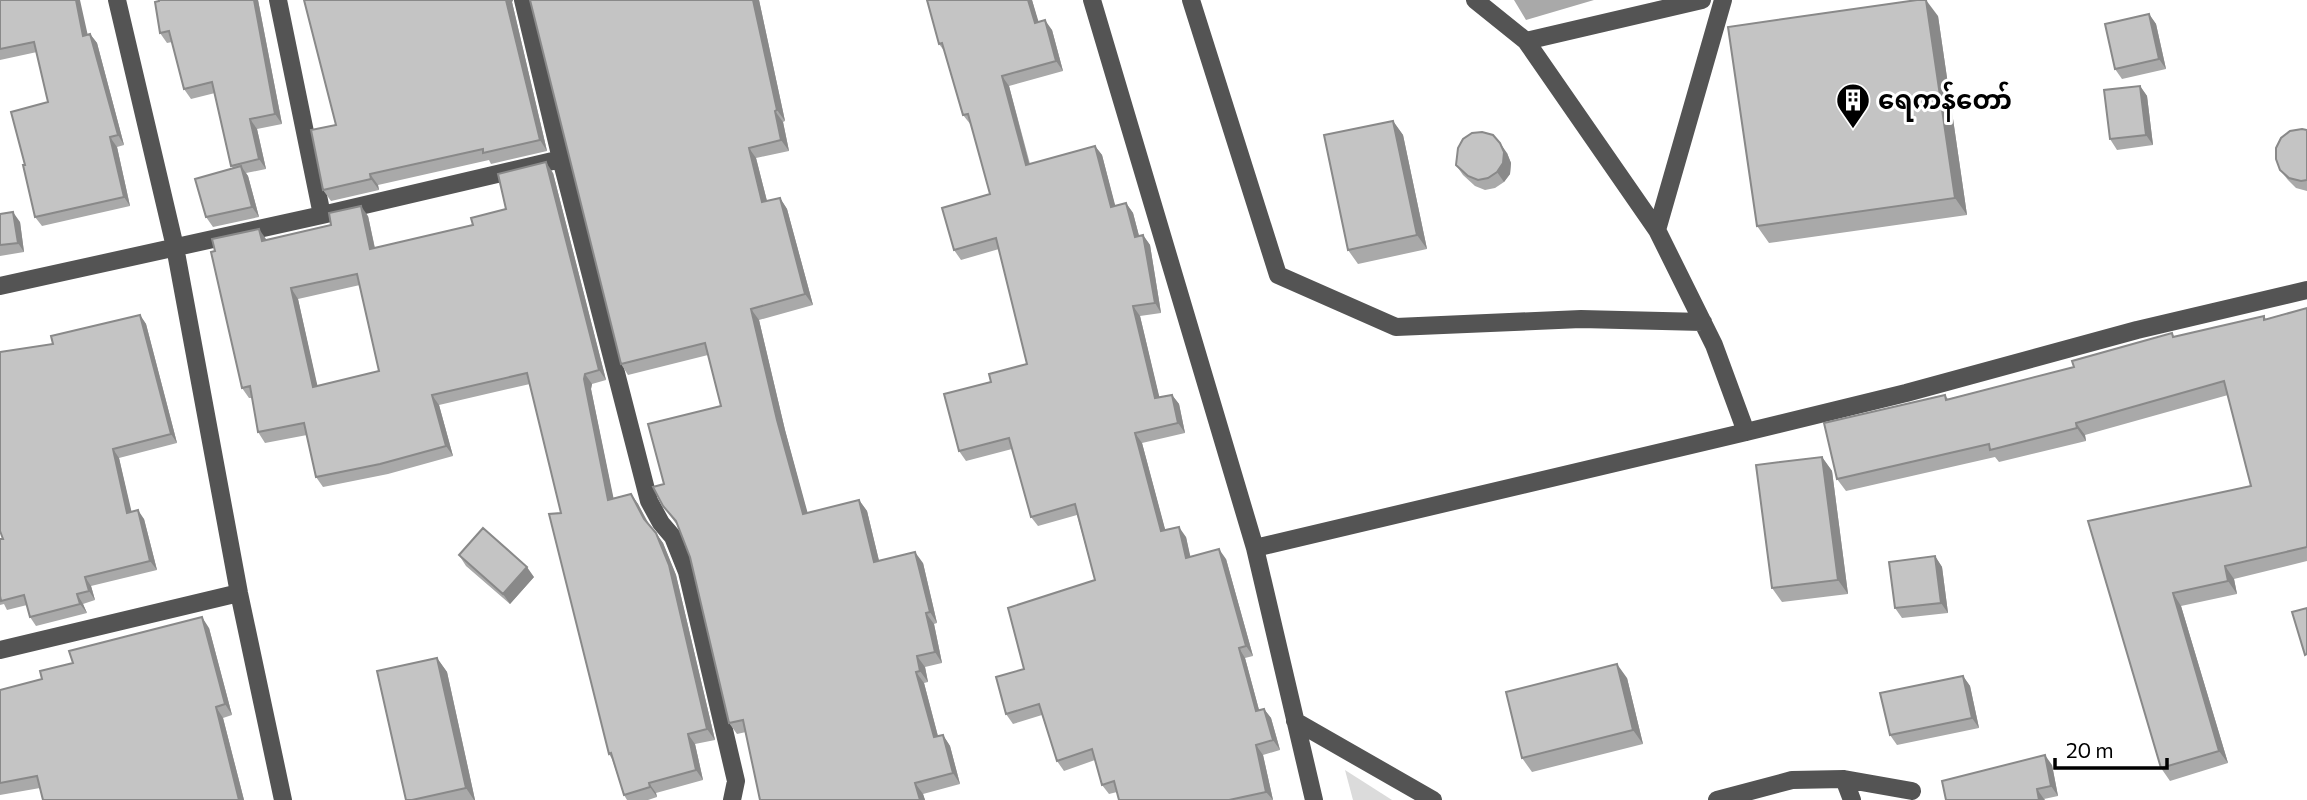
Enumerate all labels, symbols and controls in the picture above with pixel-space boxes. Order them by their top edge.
building icon: ရေကန်တော် [1834,81,1872,130]
place label: ရေကန်တော် [1878,81,2012,122]
scale bar [2055,726,2167,770]
text: 20 m [2066,737,2114,762]

